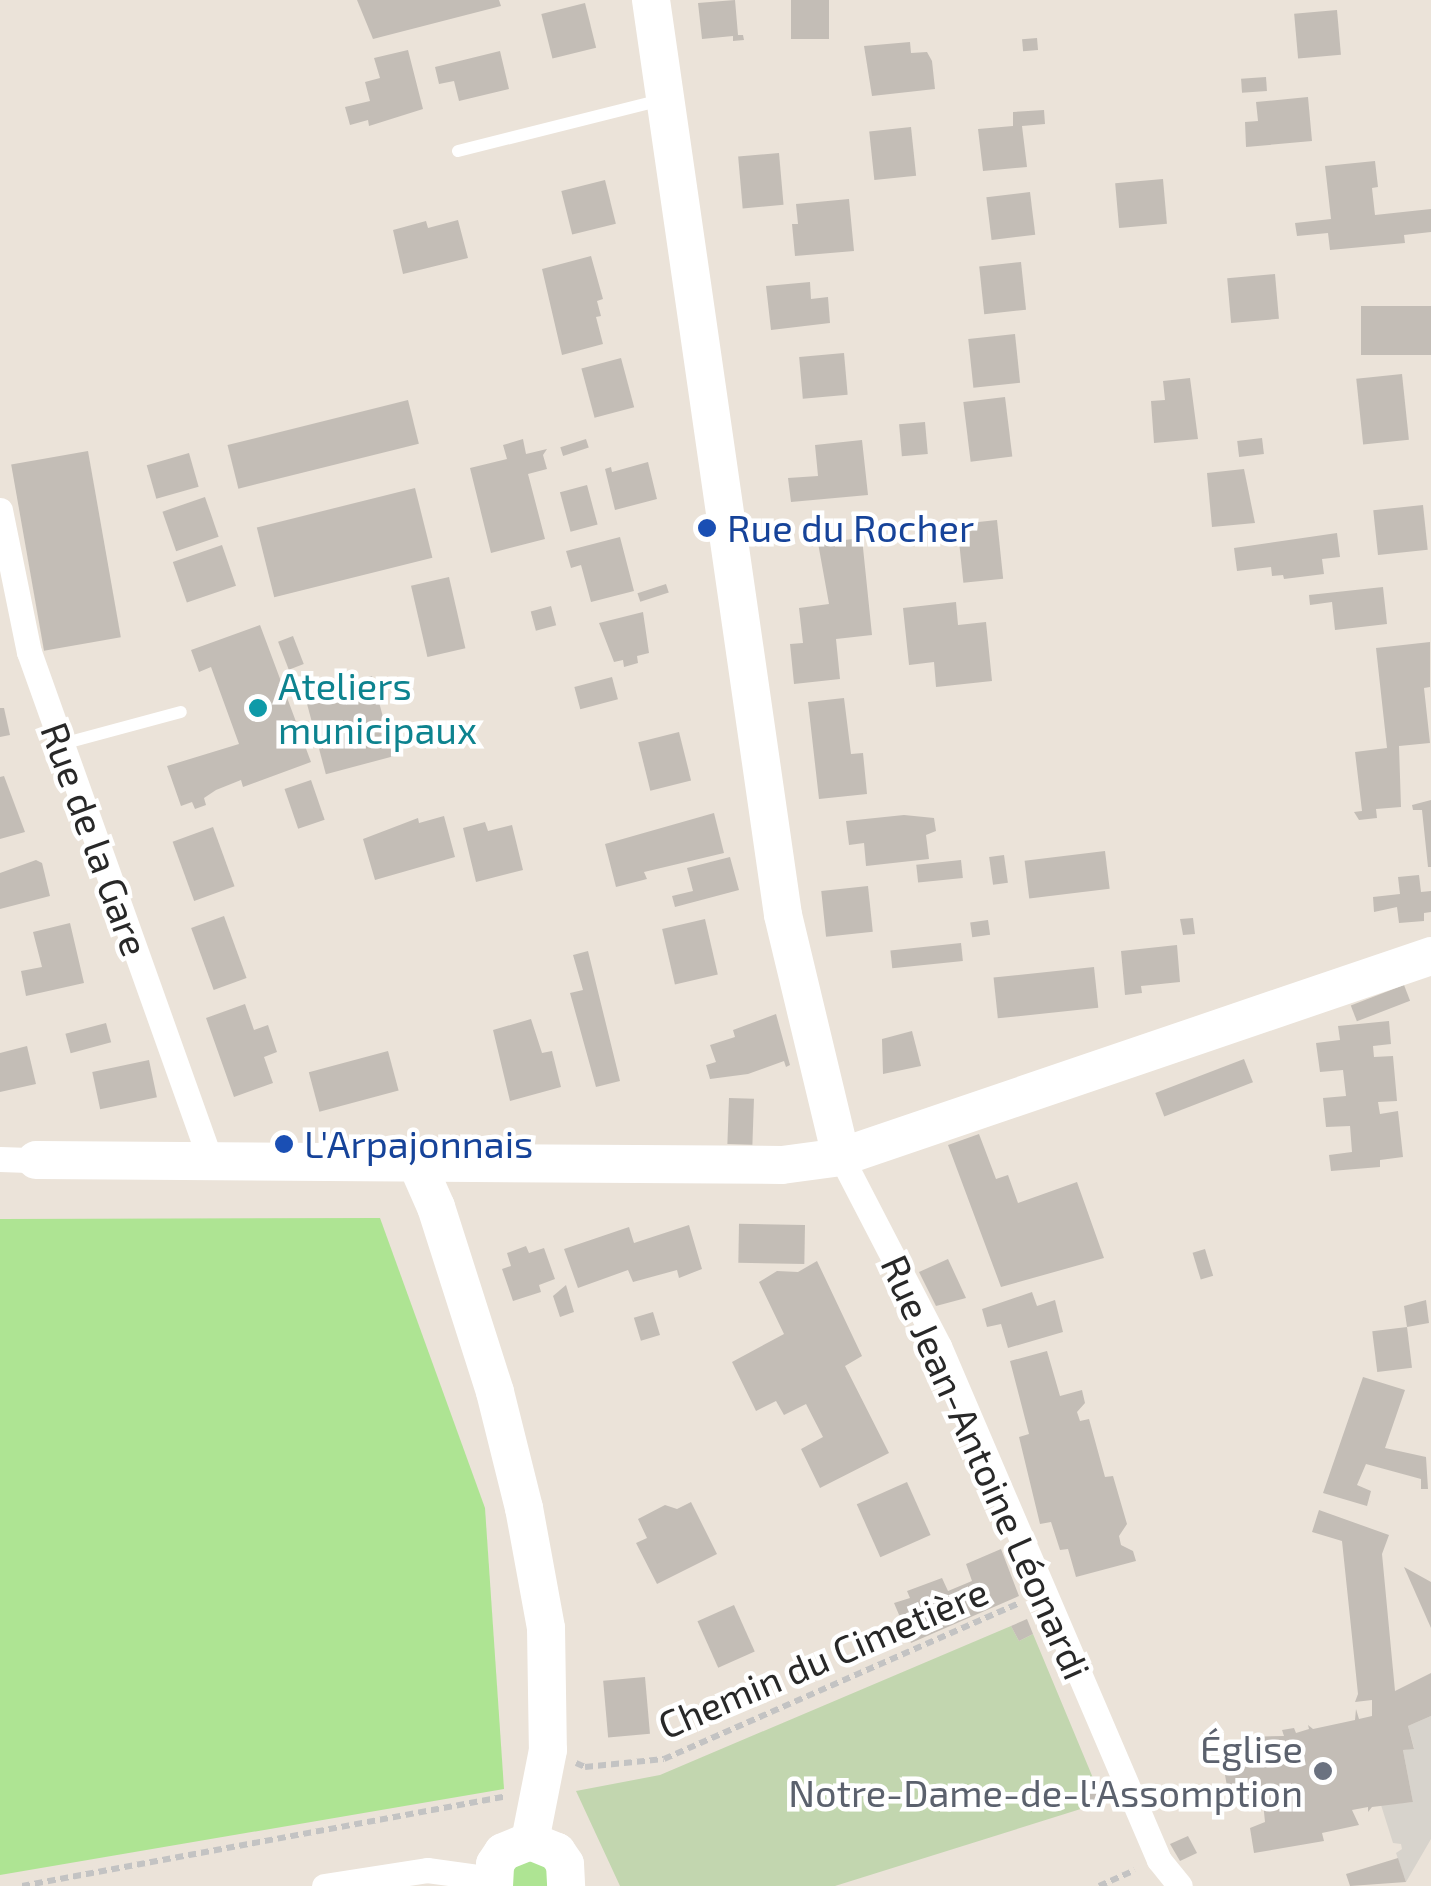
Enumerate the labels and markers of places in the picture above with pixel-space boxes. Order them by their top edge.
place label: Rue du Rocher [727,505,974,551]
marker: Rue du Rocher [696,517,718,539]
place label: Ateliers municipaux [278,663,477,752]
marker: Ateliers municipaux [247,697,269,719]
place label: L'Arpajonnais [304,1121,533,1167]
marker: L'Arpajonnais [273,1133,295,1155]
place label: Église Notre-Dame-de-l'Assomption [788,1726,1303,1816]
marker: Église Notre-Dame-de-l'Assomption [1312,1760,1334,1782]

